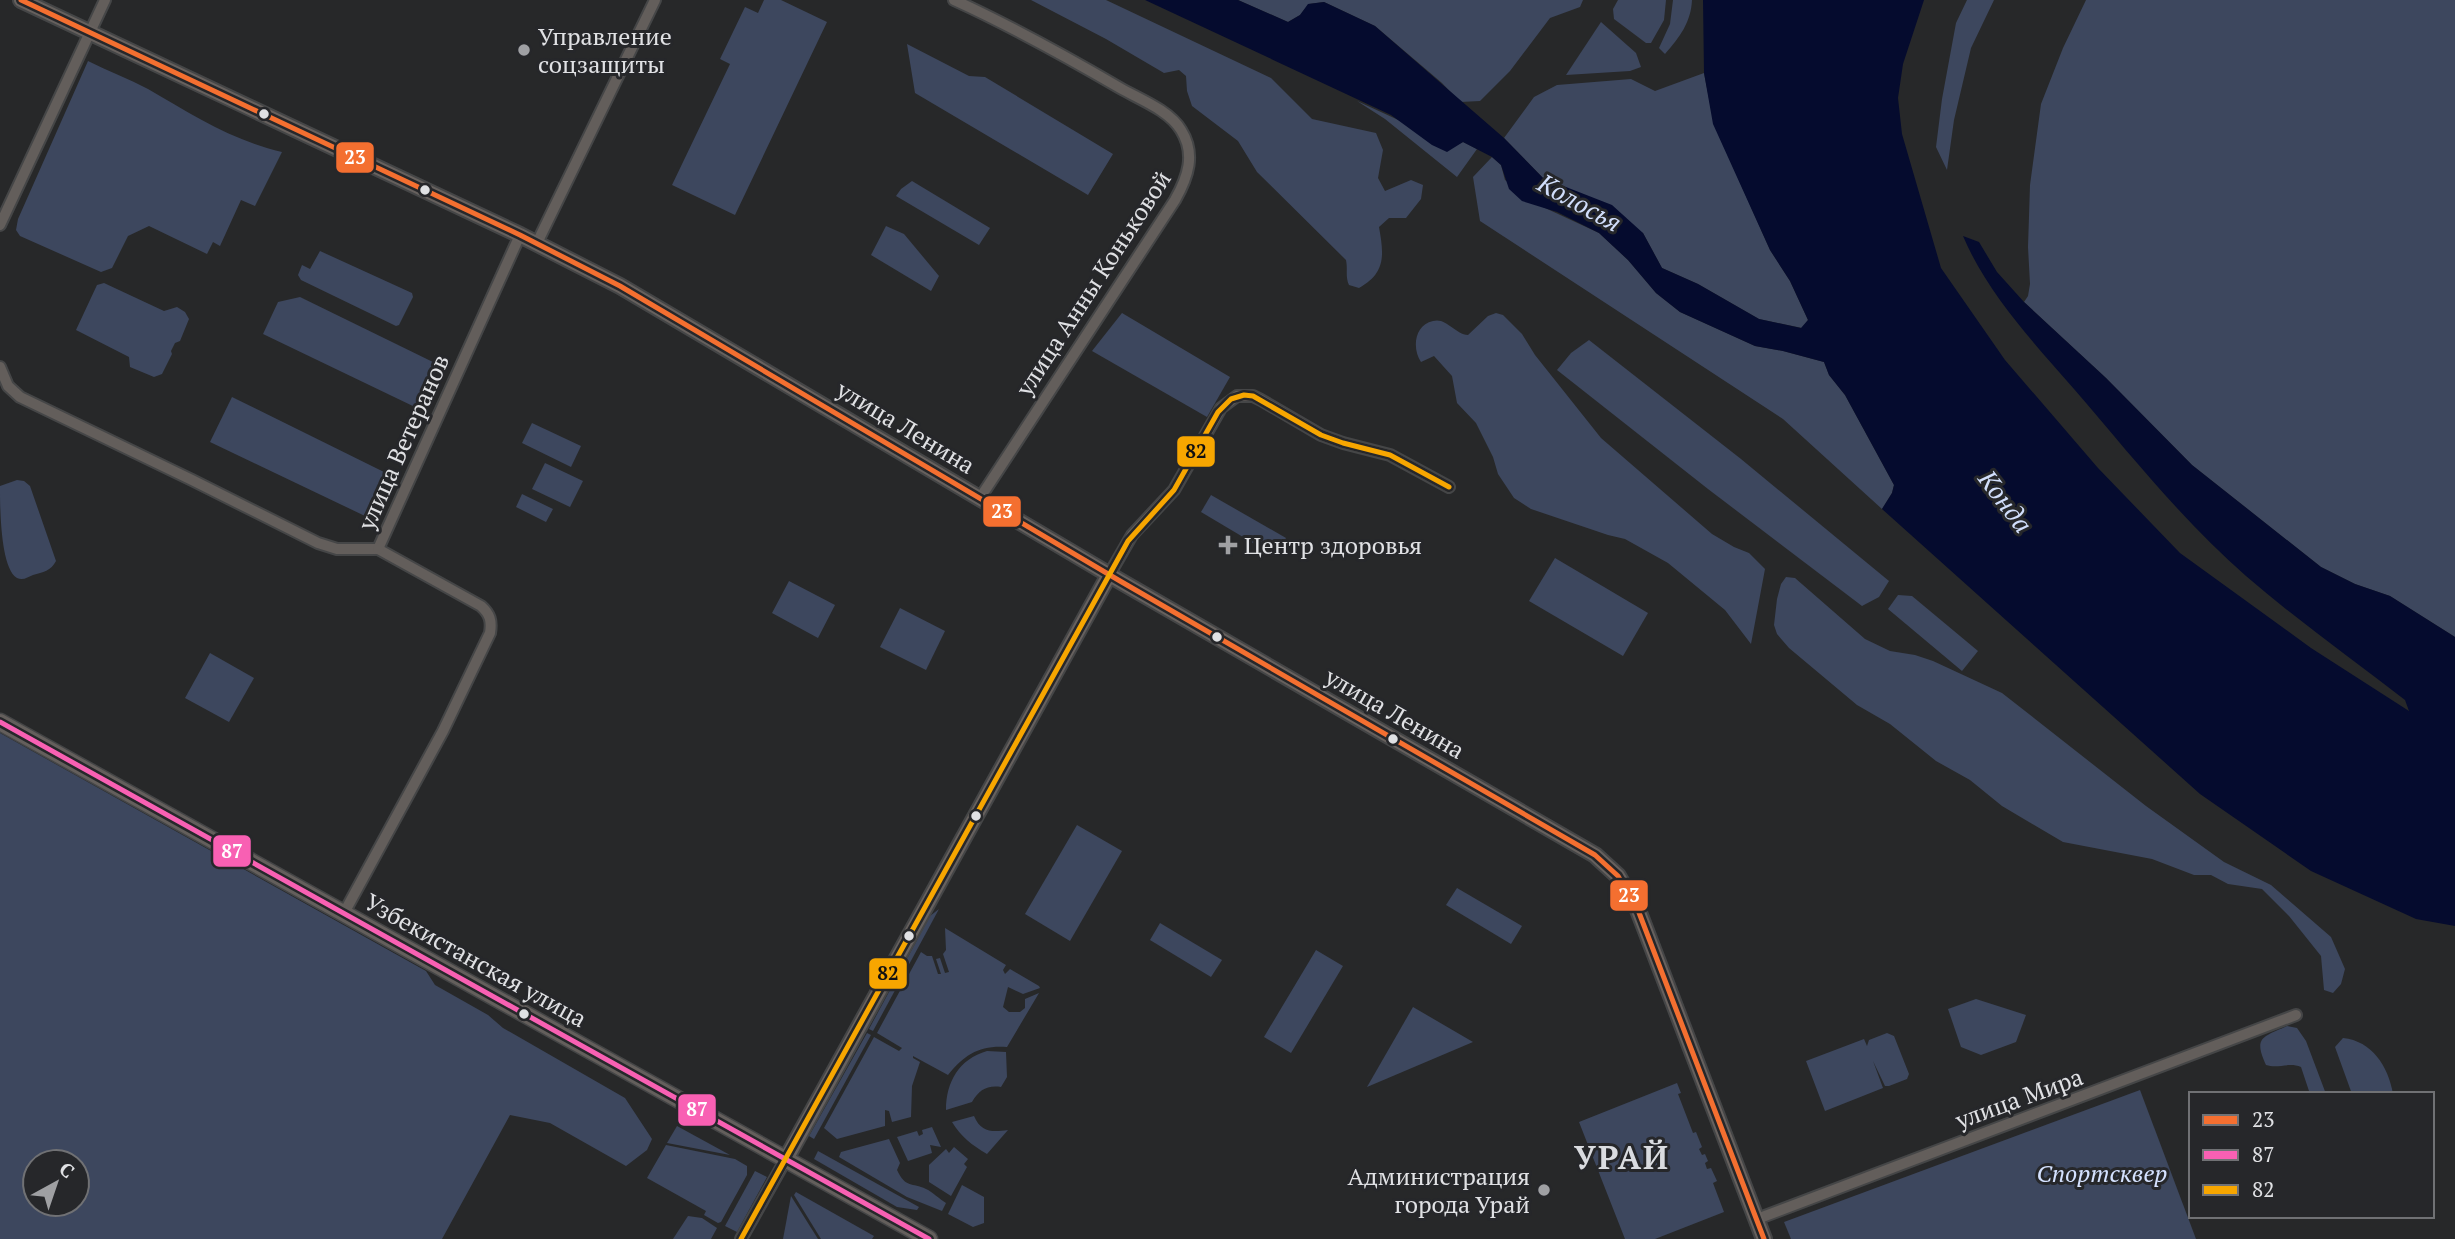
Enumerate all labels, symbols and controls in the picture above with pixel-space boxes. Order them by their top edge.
place label: Управление соцзащиты [538,20,672,80]
marker: Управление соцзащиты [516,42,532,58]
unlabelled marker [257,107,271,121]
line badge: 23 [335,141,375,174]
text: 23 [344,144,366,169]
street label: улица Анны Коньковой [1008,164,1178,403]
water label: Колосья [1531,165,1628,239]
unlabelled marker [418,183,432,197]
street label: улица Ветеранов [350,349,456,536]
street label: улица Ленина [830,373,981,481]
line badge: 82 [1176,435,1216,468]
text: 82 [1185,438,1207,463]
water label: Конда [1971,462,2041,539]
line badge: 23 [982,495,1022,528]
text: 23 [991,498,1013,523]
place label: Центр здоровья [1244,529,1422,561]
marker: Центр здоровья [1218,535,1238,555]
unlabelled marker [1210,630,1224,644]
street label: улица Ленина [1319,660,1471,766]
unlabelled marker [1386,732,1400,746]
unlabelled marker [969,809,983,823]
line badge: 87 [212,834,252,868]
text: 87 [221,838,243,863]
line badge: 23 [1609,879,1649,912]
text: 23 [1618,882,1640,907]
street label: Узбекистанская улица [359,886,593,1034]
unlabelled marker [902,929,916,943]
line badge: 82 [868,957,908,990]
text: 82 [877,960,899,985]
unlabelled marker [517,1007,531,1021]
street label: улица Мира [1950,1060,2087,1136]
legend [2189,1092,2434,1218]
line badge: 87 [677,1093,717,1127]
text: 87 [686,1096,708,1121]
text: 23 [2252,1105,2274,1133]
district label: УРАЙ [1574,1136,1670,1178]
text: 87 [2252,1140,2274,1168]
north arrow [21,1148,91,1218]
text: С [54,1156,80,1183]
park label: Спортсквер [2037,1157,2167,1189]
place label: Администрация города Урай [1348,1160,1530,1220]
text: 82 [2252,1175,2274,1203]
marker: Администрация города Урай [1536,1182,1552,1198]

